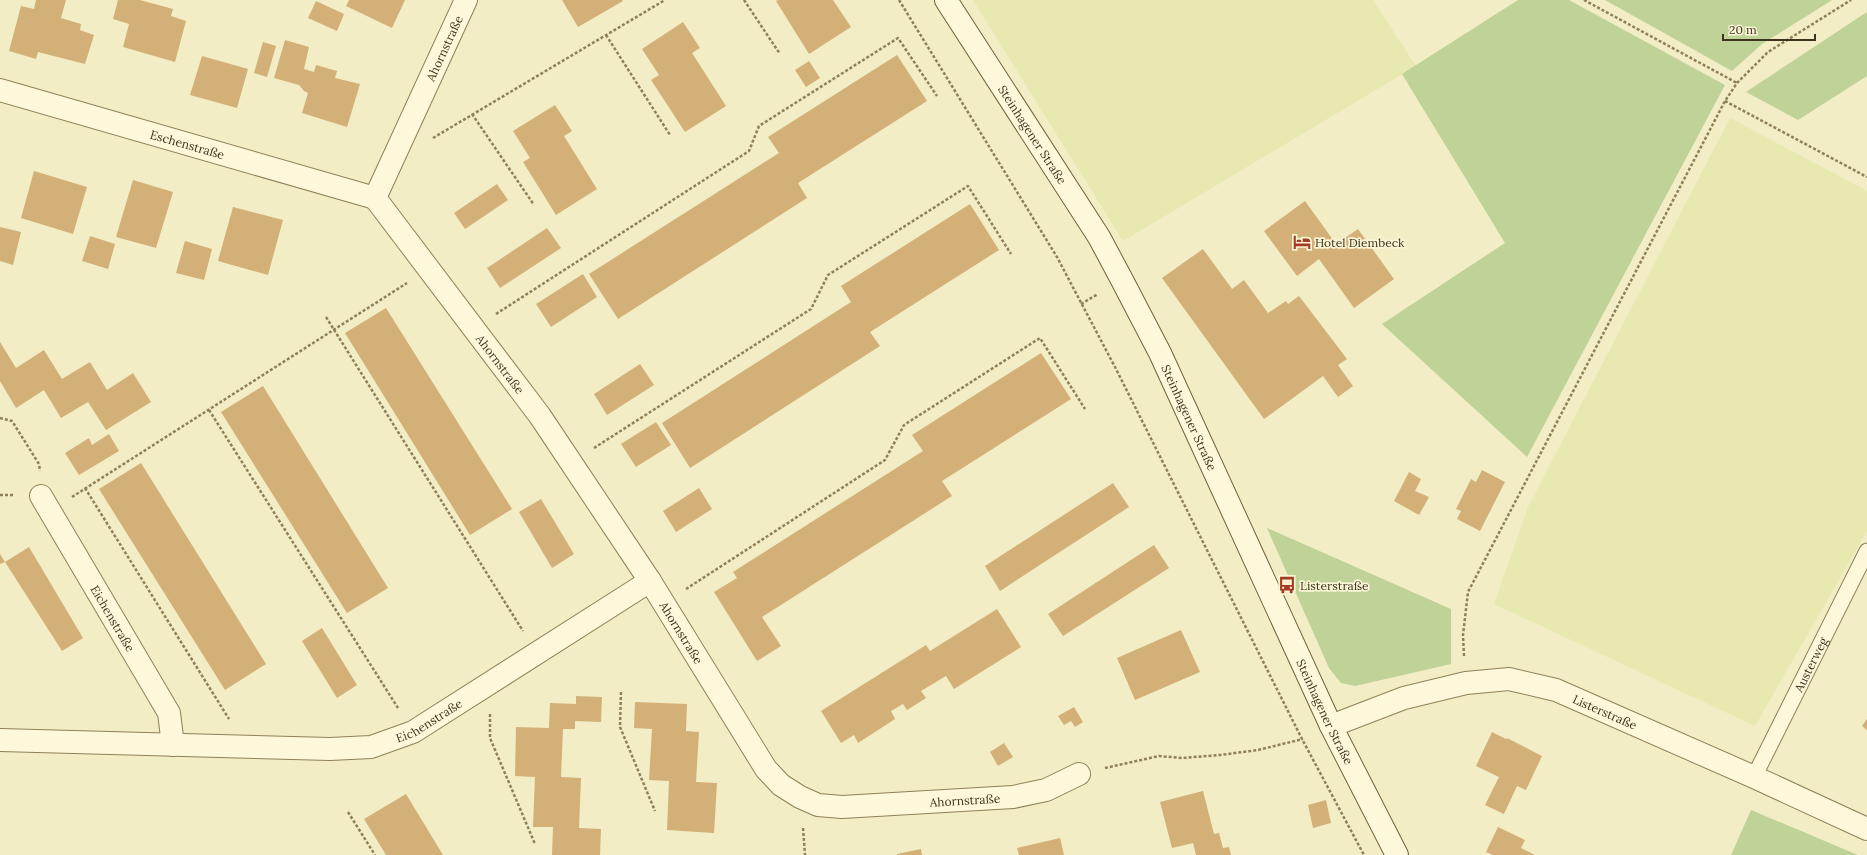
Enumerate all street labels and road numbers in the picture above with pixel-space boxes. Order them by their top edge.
street label: Ahornstraße [422,12,466,84]
street label: Steinhagener Straße [995,82,1070,187]
street label: Eschenstraße [148,126,227,162]
street label: Ahornstraße [473,330,528,397]
street label: Steinhagener Straße [1159,362,1220,473]
street label: Eichenstraße [88,582,139,655]
street label: Ahornstraße [656,598,707,667]
street label: Austerweg [1790,634,1830,695]
street label: Steinhagener Straße [1294,657,1357,767]
street label: Listerstraße [1571,691,1640,732]
street label: Eichenstraße [394,695,465,745]
street label: Ahornstraße [928,790,1001,809]

